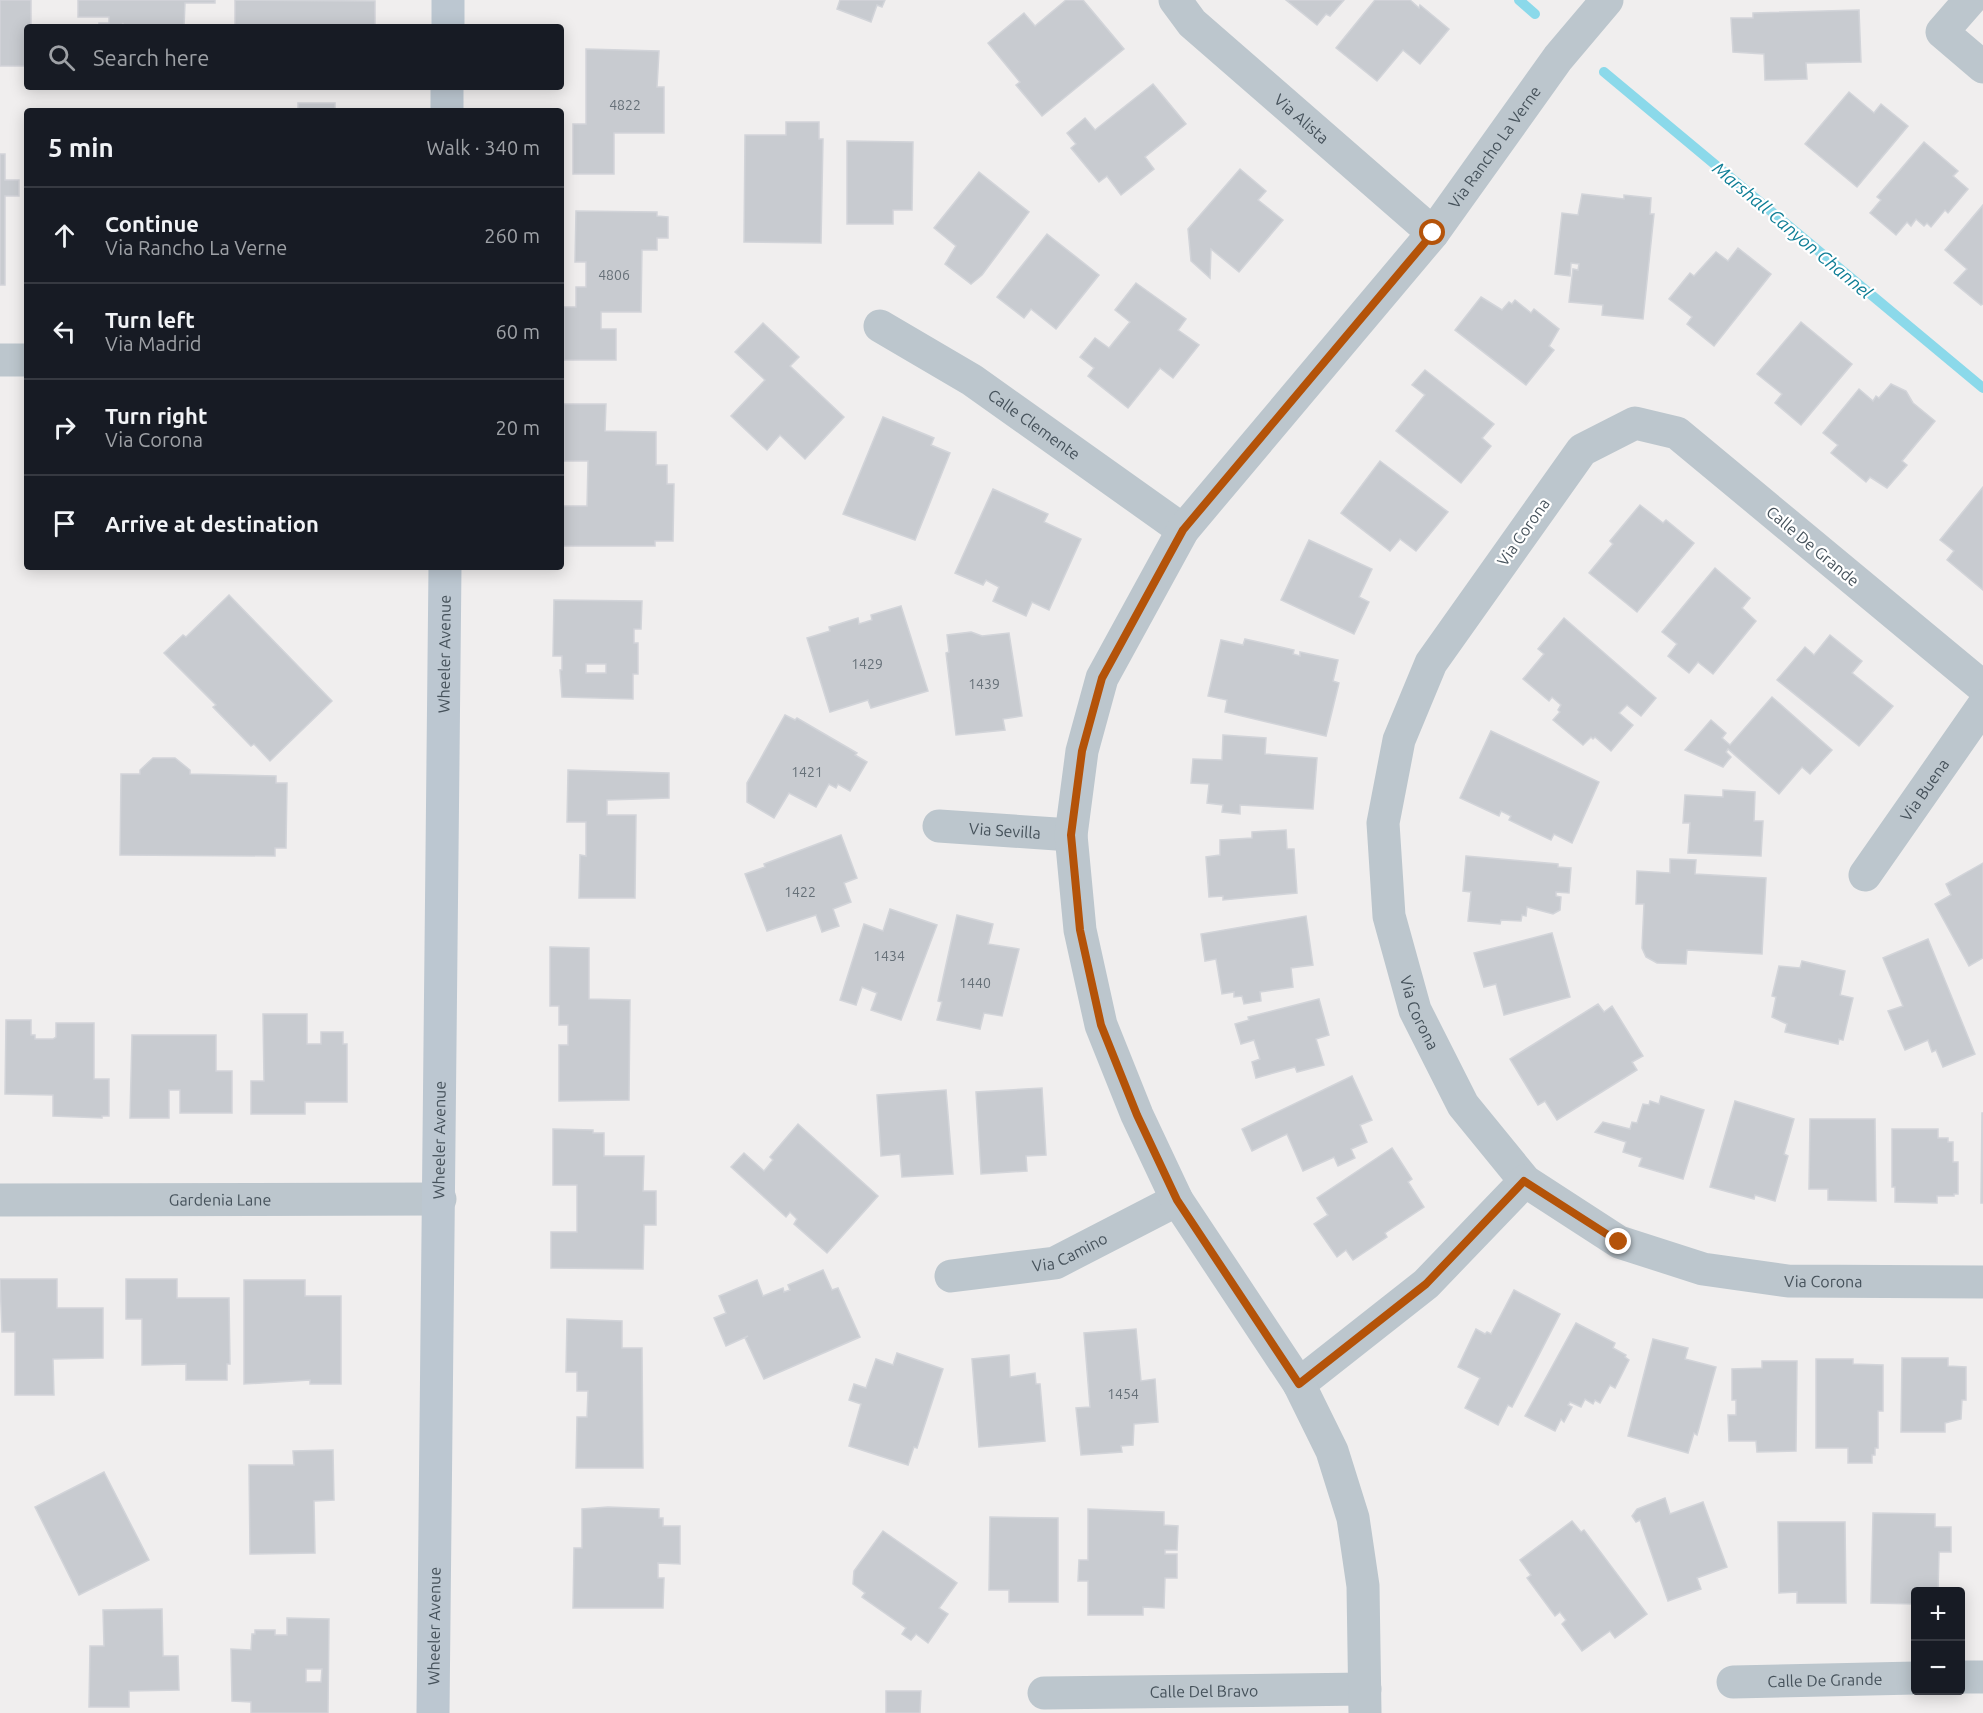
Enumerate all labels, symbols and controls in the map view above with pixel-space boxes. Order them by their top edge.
search box [24,24,564,90]
icon: search [45,41,78,74]
text: Search here [93,45,209,70]
street label: Via Rancho La Verne [1445,82,1544,212]
street label: Via Alista [1271,90,1333,147]
house number: 4822 [609,97,641,113]
text: 5 min [48,133,114,162]
text: Walk · 340 m [427,136,540,159]
water label: Marshall Canyon Channel [1709,158,1877,302]
text: Continue [105,211,199,236]
icon: ahead [48,219,81,252]
route start [1419,219,1445,245]
text: 260 m [484,224,540,247]
text: Via Rancho La Verne [105,236,287,259]
house number: 4806 [598,267,630,283]
text: Turn left [105,307,195,332]
icon: left [48,315,81,348]
text: 60 m [496,320,540,343]
text: Via Madrid [105,332,202,355]
street label: Calle Clemente [985,385,1084,463]
text: Turn right [105,403,207,428]
icon: right [48,411,81,444]
text: 20 m [496,416,540,439]
text: Via Corona [105,428,203,451]
street label: Via Corona [1493,495,1553,569]
street label: Calle De Grande [1763,502,1863,590]
icon: arrive [48,507,81,540]
text: Arrive at destination [105,511,319,536]
street label: Wheeler Avenue [434,595,454,713]
house number: 1429 [851,656,883,672]
house number: 1439 [968,676,1000,692]
street label: Via Buena [1897,755,1953,824]
house number: 1421 [791,764,823,780]
street label: Via Sevilla [968,819,1041,842]
house number: 1422 [784,884,816,900]
house number: 1434 [873,948,905,964]
street label: Via Corona [1397,974,1442,1053]
house number: 1440 [959,975,991,991]
street label: Wheeler Avenue [429,1081,449,1199]
street label: Gardenia Lane [169,1190,271,1209]
route end [1605,1228,1631,1254]
street label: Via Camino [1031,1229,1110,1275]
street label: Via Corona [1784,1272,1863,1290]
house number: 1454 [1107,1386,1139,1402]
street label: Wheeler Avenue [424,1567,444,1685]
map controls [1911,1587,1965,1695]
button: + [1911,1587,1965,1641]
button: − [1911,1641,1965,1695]
street label: Calle De Grande [1767,1670,1883,1690]
street label: Calle Del Bravo [1150,1681,1258,1701]

